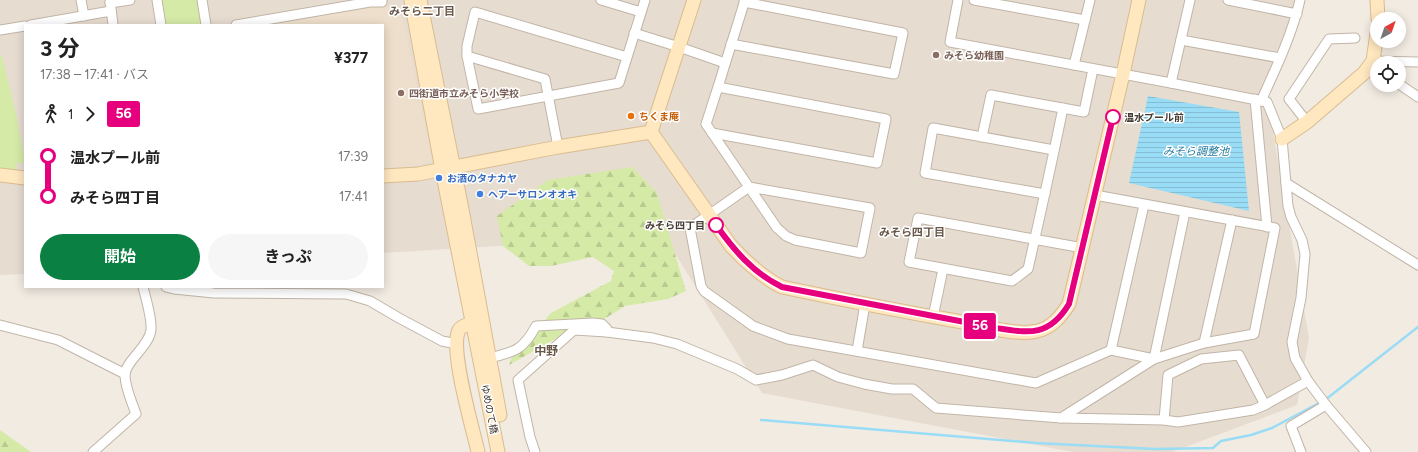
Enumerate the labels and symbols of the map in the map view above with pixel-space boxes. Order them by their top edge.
district label: みそら二丁目 [389,5,455,18]
north arrow [1370,12,1406,48]
place label: みそら幼稚園 [944,49,1004,62]
marker: みそら幼稚園 [931,50,941,60]
place label: 四街道市立みそら小学校 [409,87,519,100]
marker: 四街道市立みそら小学校 [396,88,406,98]
marker: 温水プール前 [1105,109,1121,125]
place label: ちくま庵 [639,110,679,123]
marker: ちくま庵 [626,111,636,121]
place label: 温水プール前 [1124,111,1184,124]
water label: みそら調整池 [1163,145,1230,158]
place label: お酒のタナカヤ [447,172,517,185]
marker: お酒のタナカヤ [434,173,444,183]
place label: ヘアーサロンオオキ [488,188,577,201]
marker: ヘアーサロンオオキ [475,189,485,199]
marker: みそら四丁目 [708,217,724,233]
place label: みそら四丁目 [645,219,705,232]
district label: みそら四丁目 [879,226,945,239]
line badge: 56 [962,313,998,339]
district label: 中野 [534,344,558,358]
street label: ゆめのて橋 [478,383,501,435]

